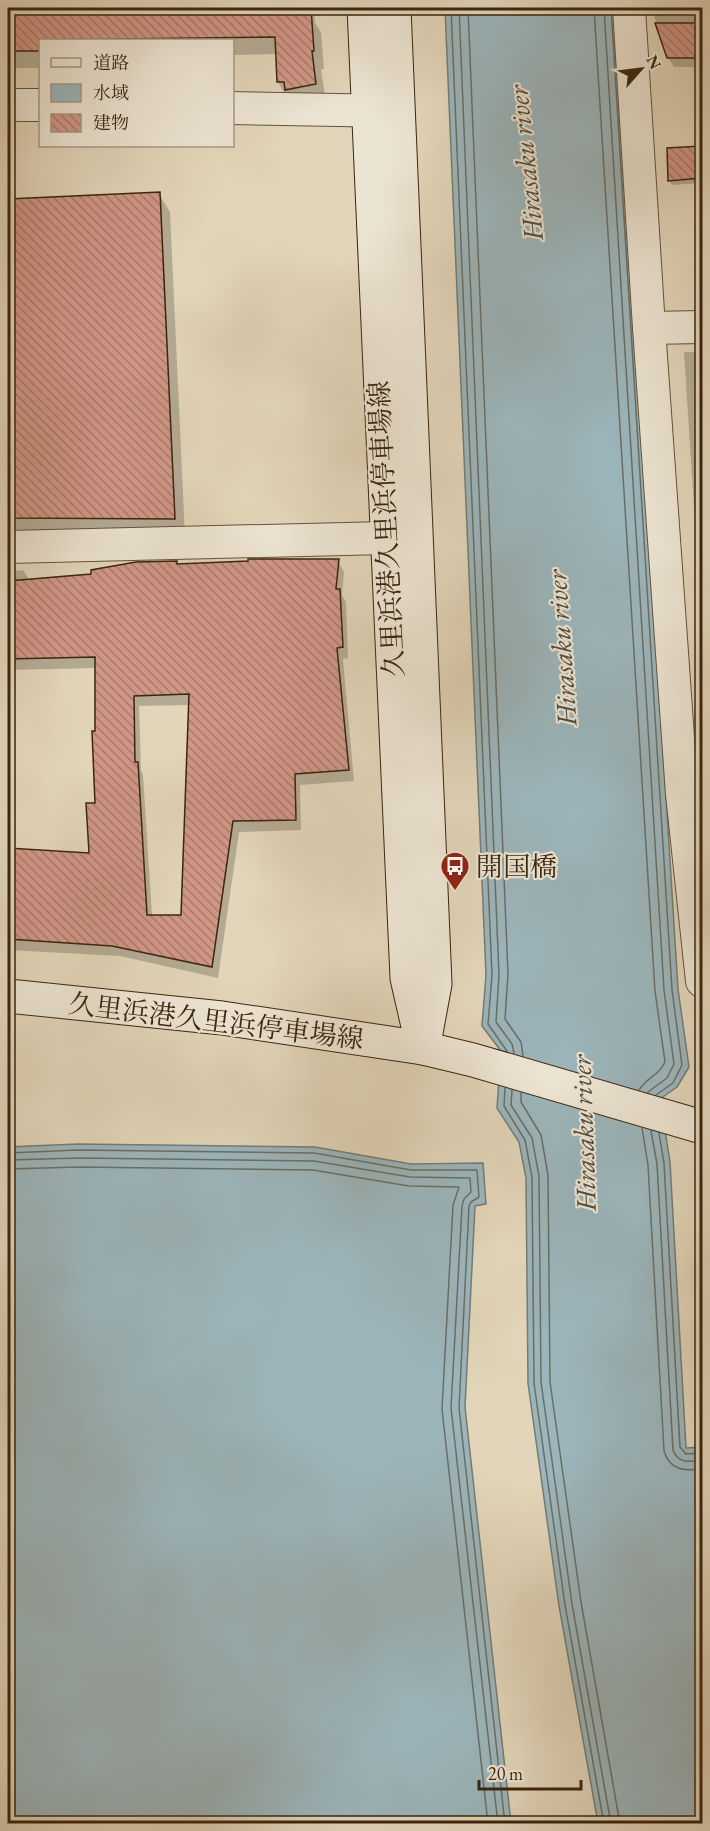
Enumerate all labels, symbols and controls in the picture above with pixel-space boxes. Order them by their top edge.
legend [39,39,234,147]
north arrow [611,39,671,99]
text: 道路 [93,51,129,74]
text: N [641,52,666,73]
text: 水域 [93,81,129,104]
water label: Hirasaku river [499,82,551,243]
text: 建物 [93,111,129,134]
street label: 久里浜港久里浜停車場線 [361,380,411,678]
water label: Hirasaku river [538,568,584,728]
place label: 開国橋 [476,849,557,884]
bus stop icon: 開国橋 [439,850,471,892]
street label: 久里浜港久里浜停車場線 [66,986,366,1056]
water label: Hirasaku river [562,1053,604,1213]
scale bar [479,1753,581,1791]
text: 20 m [488,1762,523,1785]

